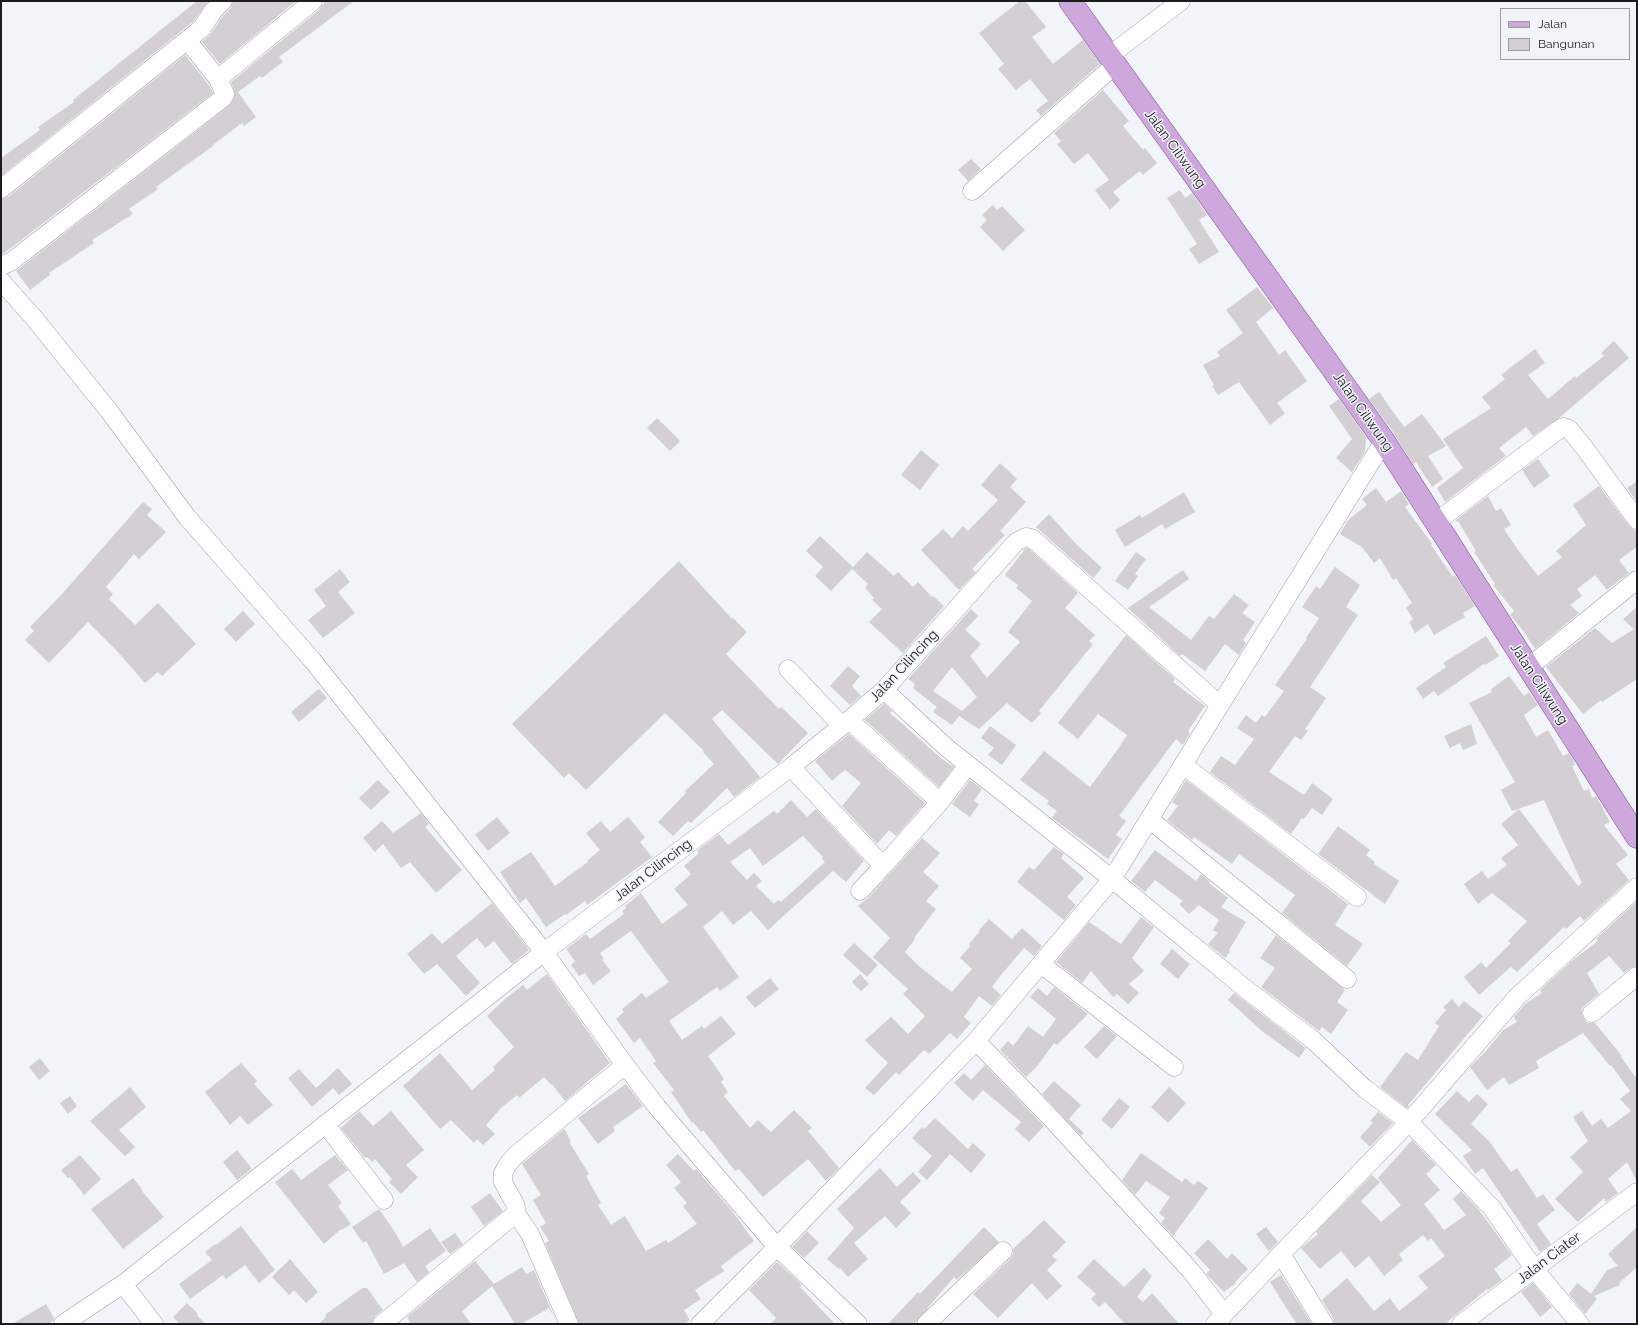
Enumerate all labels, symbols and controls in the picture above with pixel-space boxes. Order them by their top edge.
legend [1500,8,1630,60]
text: Jalan [1538,17,1567,31]
text: Bangunan [1538,37,1595,51]
street label: Jalan Ciliwung [1141,106,1209,192]
street label: Jalan Ciliwung [1329,369,1397,455]
street label: Jalan Cilincing [866,626,942,706]
street label: Jalan Ciliwung [1507,640,1571,728]
street label: Jalan Cilincing [611,835,695,905]
street label: Jalan Ciater [1514,1229,1584,1287]

